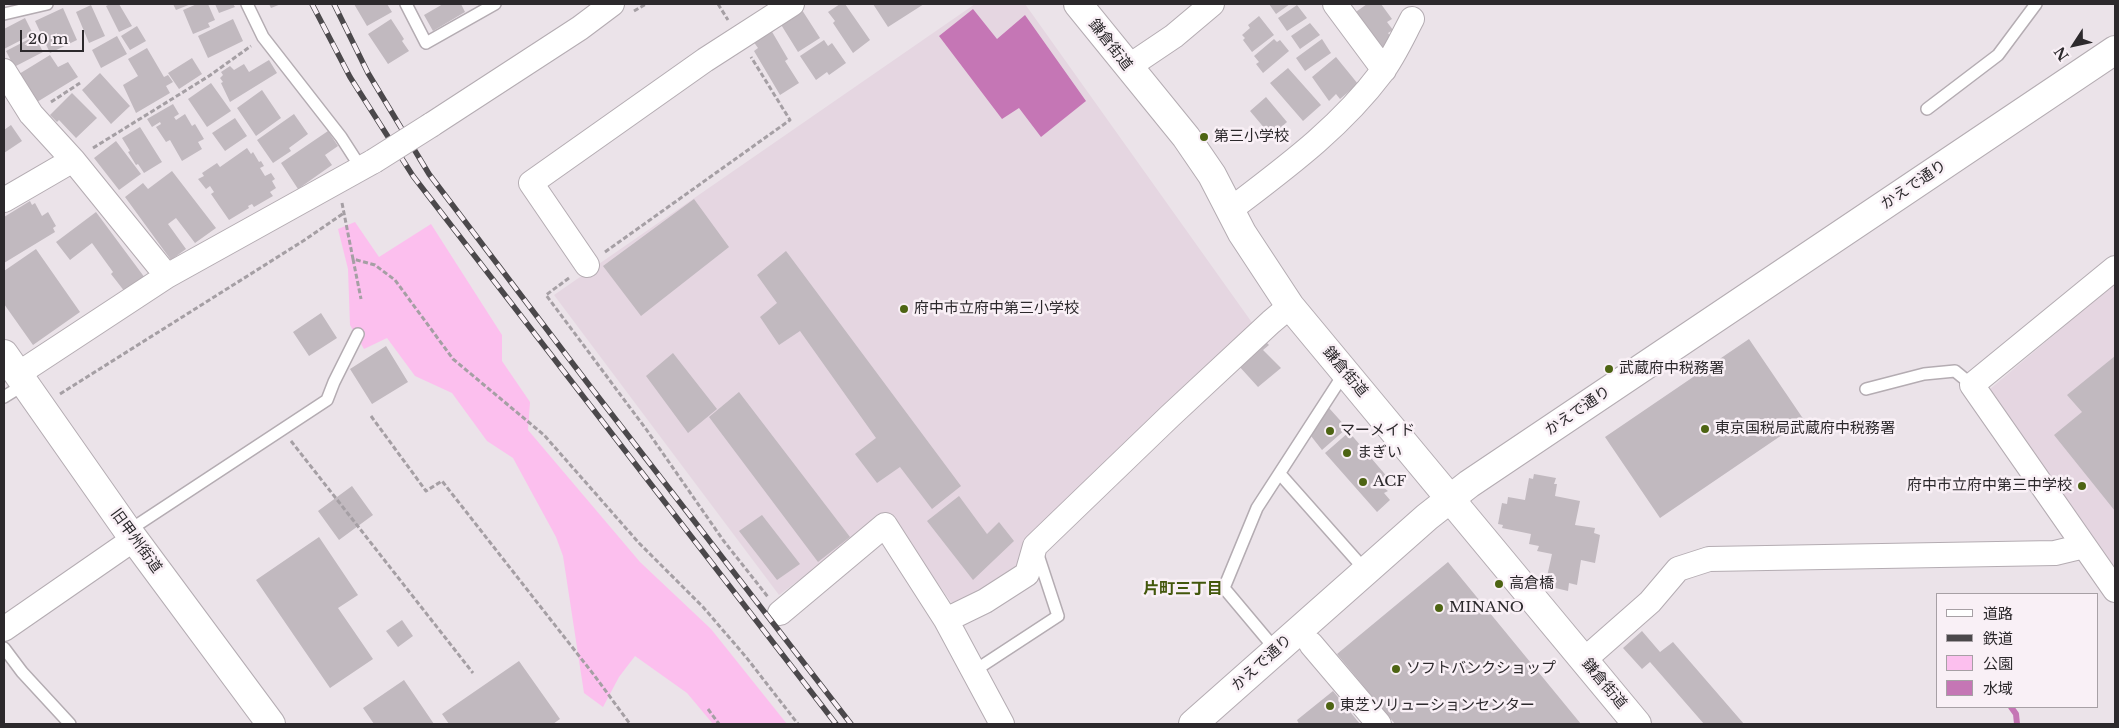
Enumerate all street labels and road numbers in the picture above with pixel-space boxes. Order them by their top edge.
street label: 鎌倉街道 [1084,16,1136,74]
street label: かえで通り [1878,157,1950,213]
street label: 鎌倉街道 [1319,343,1371,401]
street label: かえで通り [1542,383,1614,439]
street label: 旧甲州街道 [107,505,165,577]
street label: かえで通り [1228,631,1296,695]
street label: 鎌倉街道 [1578,655,1630,713]

